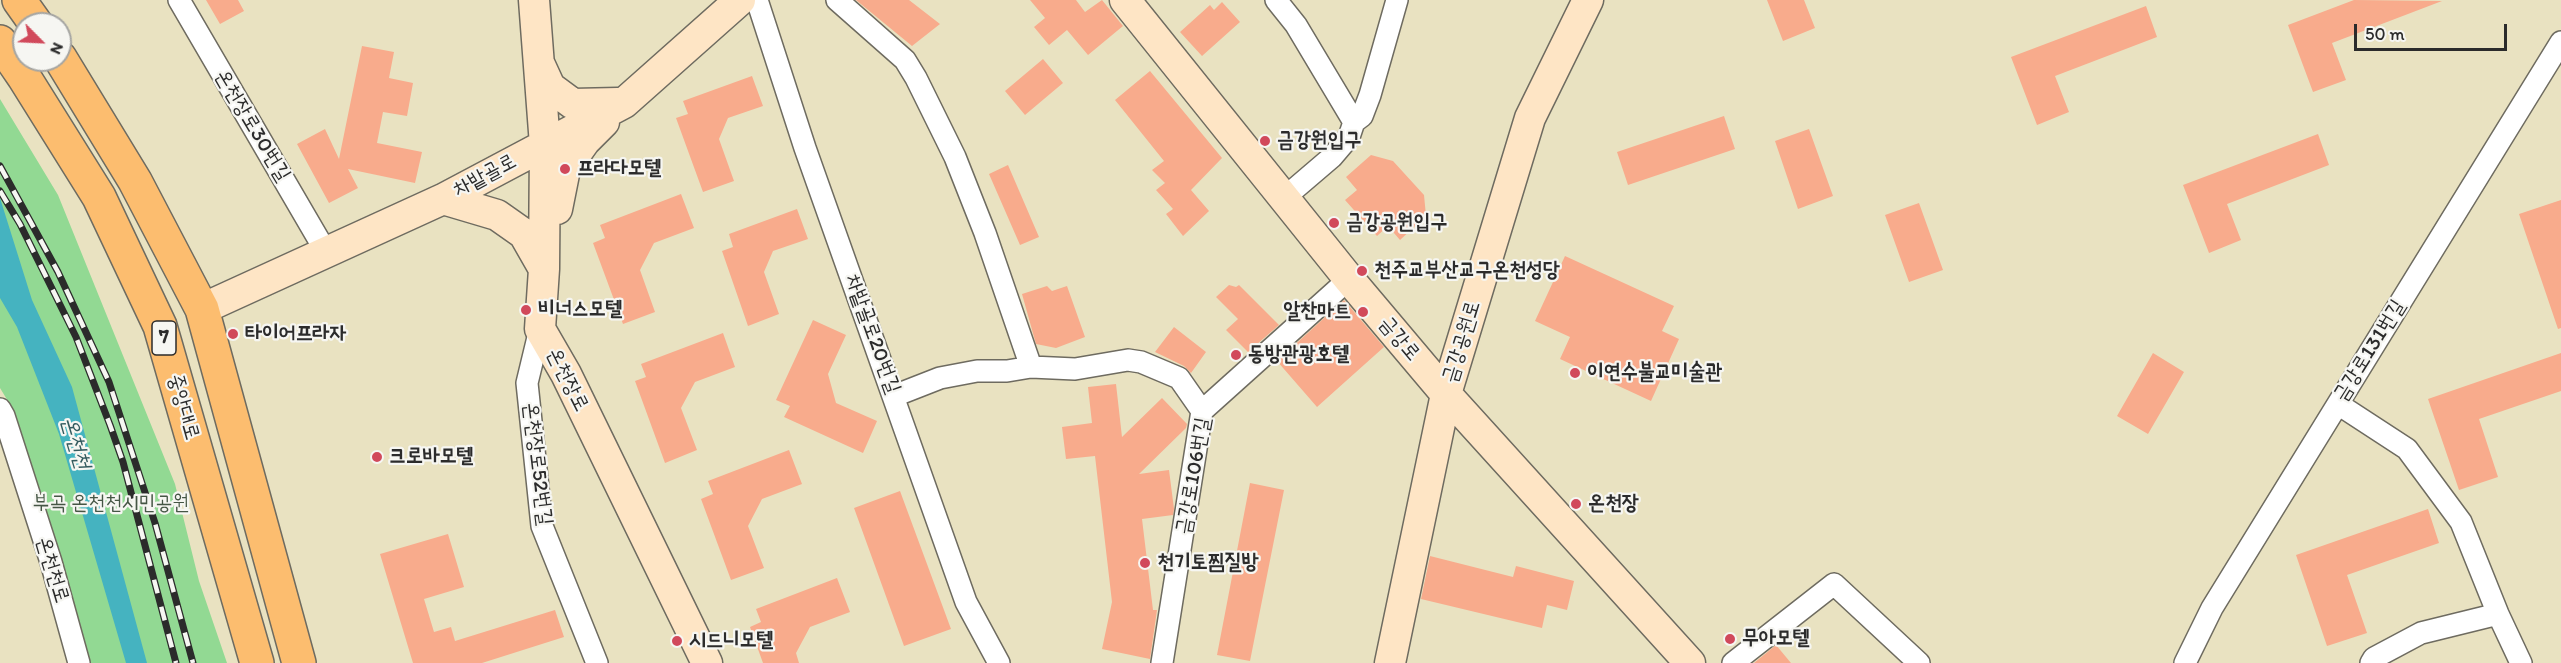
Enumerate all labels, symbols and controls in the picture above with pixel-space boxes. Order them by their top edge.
north arrow [12,12,72,72]
scale bar [2357,12,2510,50]
text: 50 m [2365,23,2405,45]
text: N [46,40,68,58]
street label: 온천장로30번길 [209,66,295,186]
place label: 금강원입구 [1277,128,1361,154]
marker: 금강원입구 [1258,134,1272,148]
street label: 차밭골로 [449,149,521,203]
place label: 프라다모텔 [577,156,661,182]
marker: 프라다모텔 [558,162,572,176]
place label: 금강공원입구 [1346,210,1447,236]
marker: 금강공원입구 [1327,216,1341,230]
place label: 천주교부산교구온천성당 [1374,258,1560,284]
marker: 천주교부산교구온천성당 [1355,264,1369,278]
street label: 차밭골로20번길 [839,271,905,397]
street label: 금강로131번길 [2329,295,2411,407]
place label: 비너스모텔 [538,297,622,323]
street label: 금강공원로 [1438,298,1486,386]
place label: 알찬마트 [1283,299,1351,325]
marker: 비너스모텔 [519,303,533,317]
marker: 알찬마트 [1356,305,1370,319]
street label: 금강로 [1373,311,1425,367]
road number: 7 [152,321,176,355]
place label: 타이어프라자 [245,321,346,347]
marker: 타이어프라자 [226,327,240,341]
place label: 동방관광호텔 [1248,342,1349,368]
street label: 온천장로 [540,344,594,416]
marker: 동방관광호텔 [1229,348,1243,362]
place label: 이연수불교미술관 [1587,360,1722,386]
marker: 이연수불교미술관 [1568,366,1582,380]
street label: 중앙대로 [162,371,204,443]
street label: 온천장로52번길 [517,401,557,527]
water label: 온천천 [55,414,95,472]
street label: 금강로106번길 [1171,416,1217,536]
place label: 크로바모텔 [389,444,473,470]
marker: 크로바모텔 [370,450,384,464]
park label: 부곡 온천천시민공원 [33,491,189,517]
place label: 온천장 [1588,491,1639,517]
marker: 온천장 [1569,497,1583,511]
street label: 온천천로 [30,534,74,606]
place label: 천기토찜질방 [1157,550,1258,576]
marker: 천기토찜질방 [1138,556,1152,570]
place label: 무아모텔 [1742,626,1810,652]
place label: 시드니모텔 [689,628,773,654]
marker: 무아모텔 [1723,632,1737,646]
marker: 시드니모텔 [670,634,684,648]

